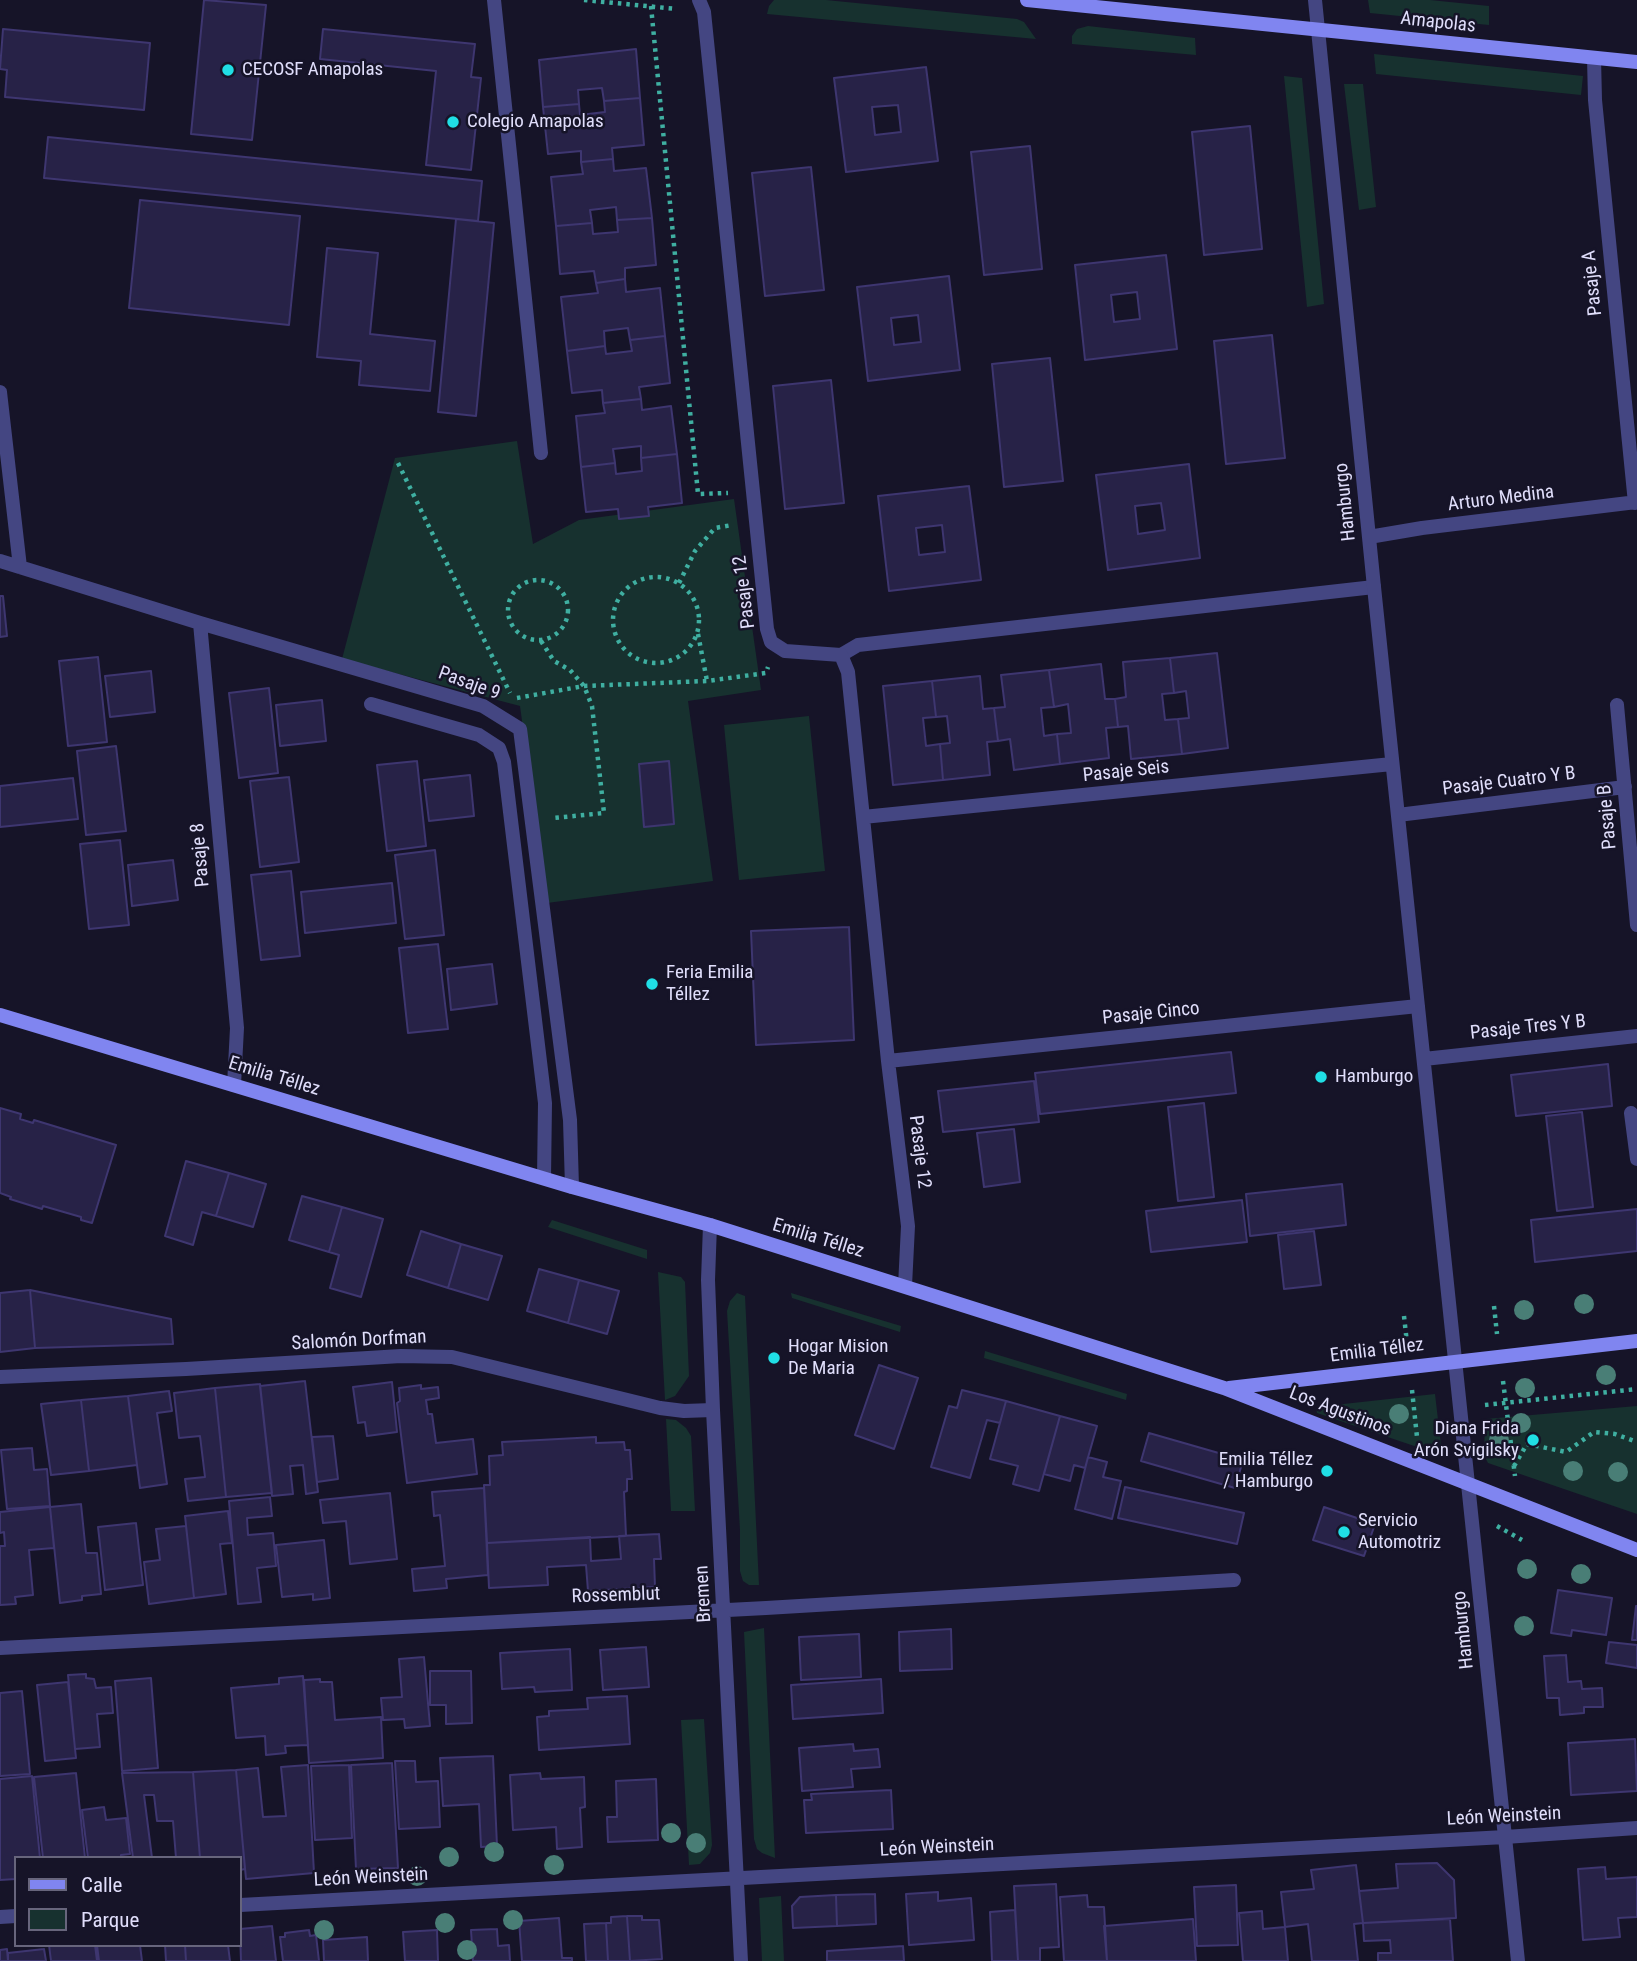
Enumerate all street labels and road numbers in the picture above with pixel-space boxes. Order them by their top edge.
street label: Amapolas [1399,8,1477,38]
street label: Pasaje A [1578,249,1608,317]
street label: Hamburgo [1331,462,1361,542]
street label: Arturo Medina [1447,481,1555,517]
street label: Pasaje 12 [729,554,761,630]
street label: Pasaje 9 [435,662,503,706]
street label: Pasaje Seis [1082,756,1170,788]
street label: Pasaje Cuatro Y B [1441,763,1577,801]
street label: Pasaje B [1594,784,1622,850]
street label: Pasaje 8 [187,822,215,888]
street label: Pasaje Cinco [1101,998,1201,1030]
street label: Pasaje Tres Y B [1469,1011,1587,1045]
street label: Emilia Téllez [226,1052,322,1102]
street label: Pasaje 12 [903,1114,935,1190]
street label: Emilia Téllez [770,1214,866,1264]
street label: Salomón Dorfman [291,1326,427,1356]
street label: Emilia Téllez [1329,1334,1425,1368]
street label: Los Agustinos [1286,1382,1394,1442]
street label: Bremen [691,1565,717,1623]
street label: Rossemblut [571,1583,661,1609]
street label: Hamburgo [1449,1590,1479,1670]
street label: León Weinstein [1446,1803,1562,1831]
street label: León Weinstein [879,1834,995,1862]
street label: León Weinstein [313,1864,429,1892]

